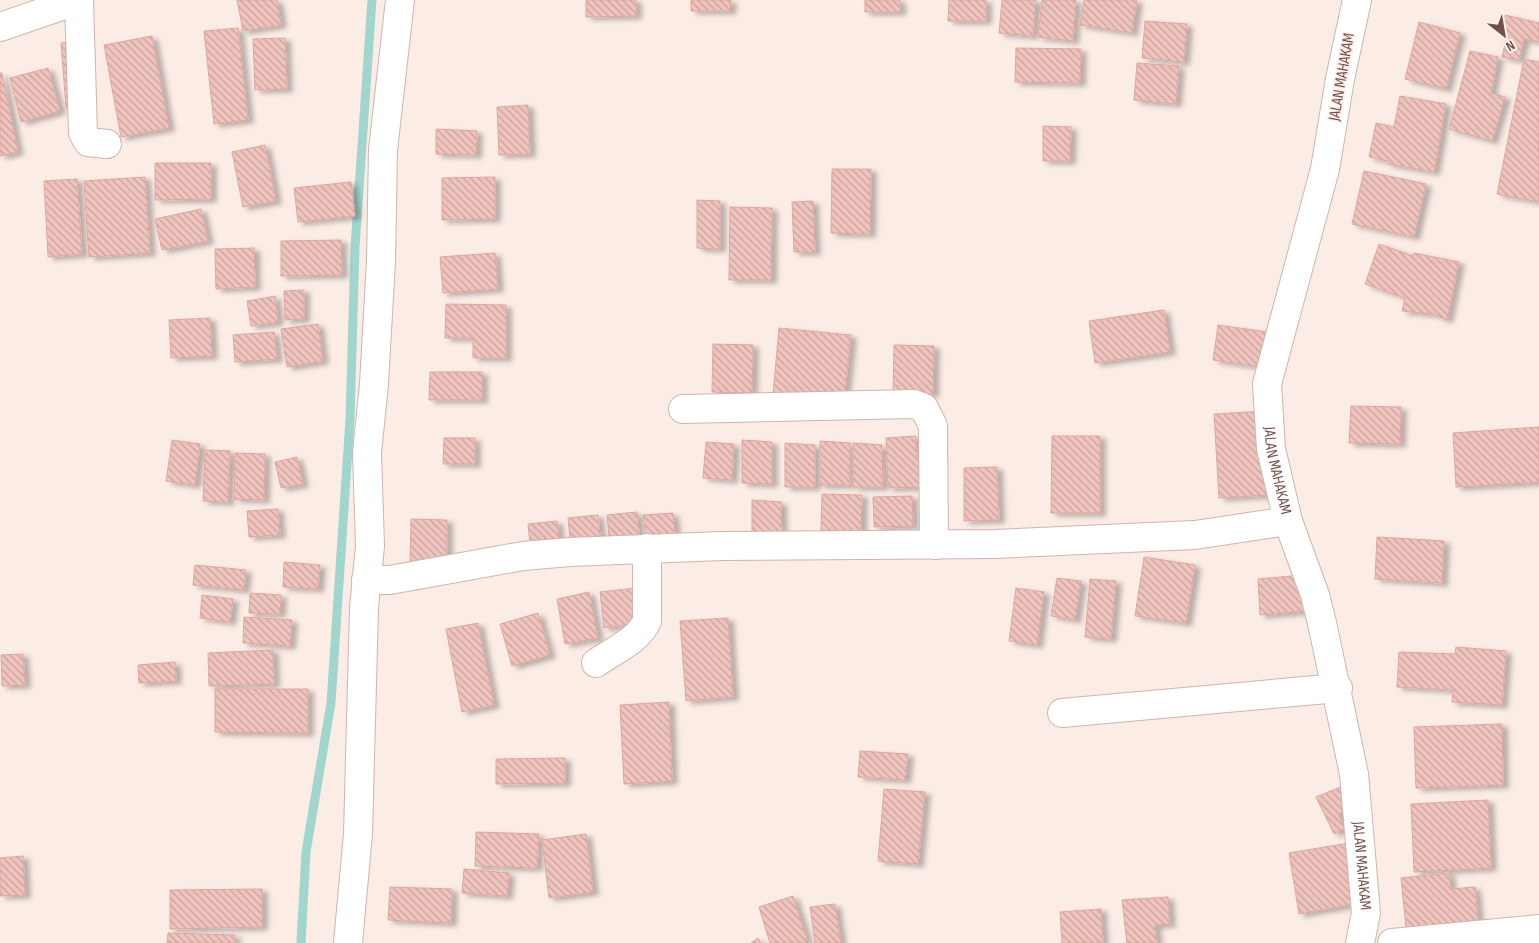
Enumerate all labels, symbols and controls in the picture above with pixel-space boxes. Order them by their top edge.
north arrow [1479,10,1529,60]
street label: JALAN MAHAKAM [1325,32,1359,123]
text: N [1503,37,1518,55]
street label: JALAN MAHAKAM [1260,425,1296,516]
street label: JALAN MAHAKAM [1349,820,1375,911]

